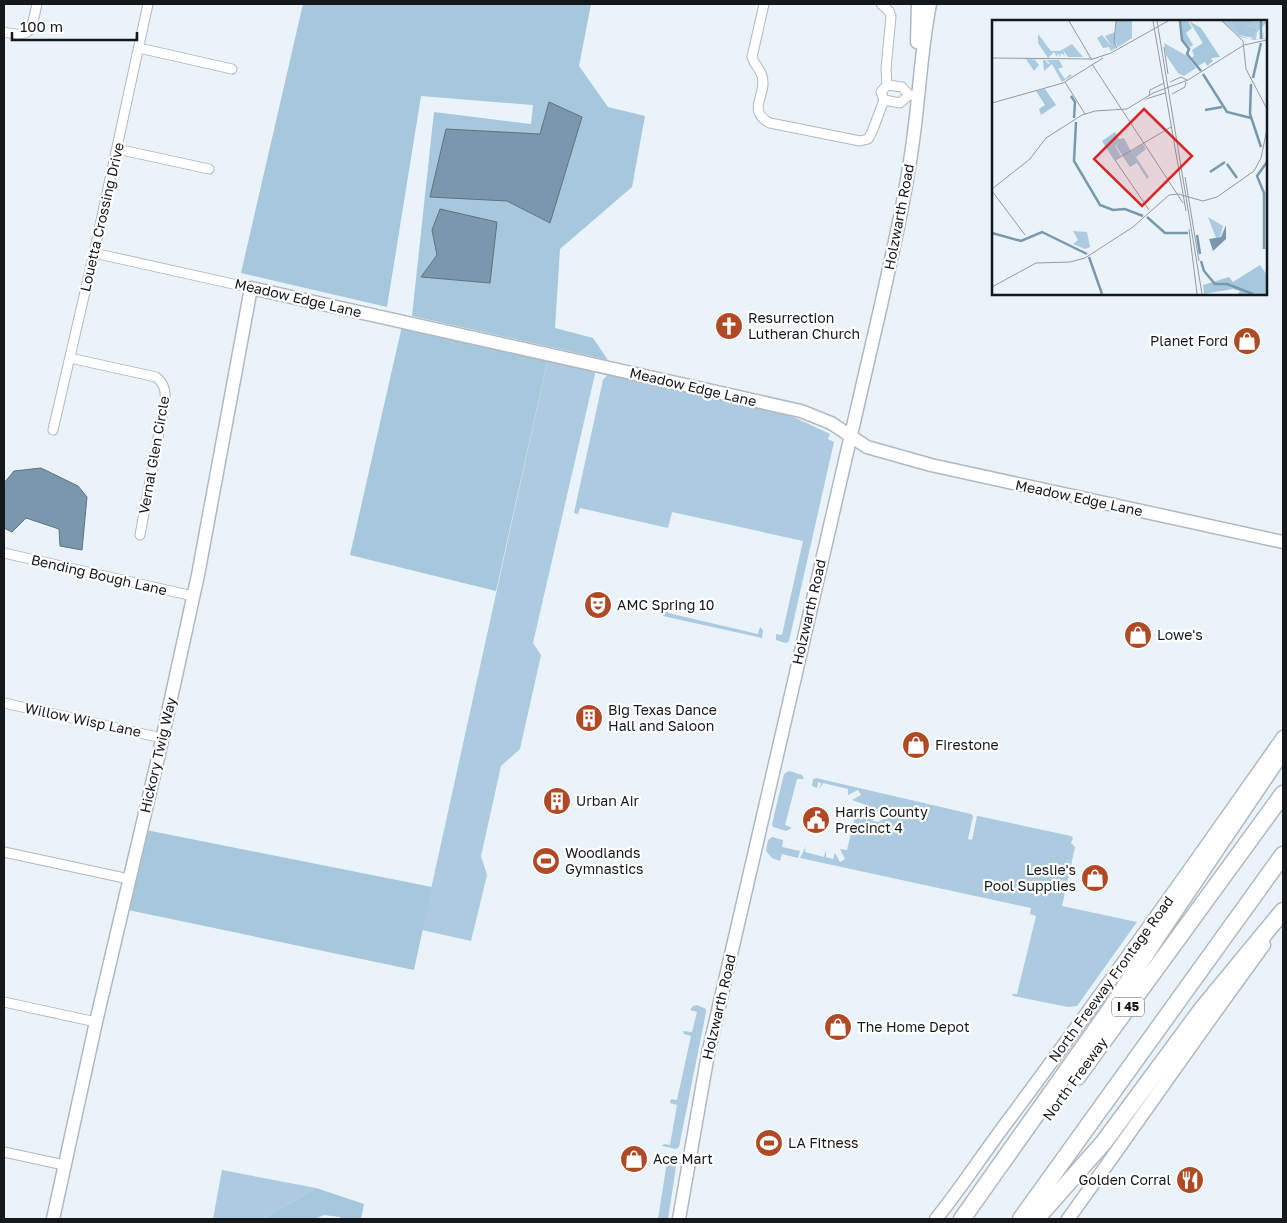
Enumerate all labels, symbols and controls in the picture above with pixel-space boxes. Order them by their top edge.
scale bar [12,10,138,42]
text: 100 m [20,17,63,35]
inset map [992,20,1267,295]
street label: Louetta Crossing Drive [76,141,127,293]
street label: Holzwarth Road [880,162,917,271]
street label: Meadow Edge Lane [233,275,363,320]
place label: Resurrection Lutheran Church [748,309,860,342]
church icon: Resurrection Lutheran Church [714,311,744,341]
shop icon: Planet Ford [1232,326,1262,356]
place label: Planet Ford [1150,332,1228,349]
street label: Meadow Edge Lane [628,364,758,409]
street label: Vernal Glen Circle [135,394,172,515]
street label: Meadow Edge Lane [1014,476,1144,519]
street label: Bending Bough Lane [30,551,169,598]
street label: Holzwarth Road [788,558,829,666]
theatre icon: AMC Spring 10 [583,590,613,620]
place label: AMC Spring 10 [617,596,714,613]
shop icon: Lowe's [1123,620,1153,650]
place label: Lowe's [1157,626,1203,643]
street label: Hickory Twig Way [136,695,179,814]
street label: Willow Wisp Lane [23,699,143,740]
place label: Big Texas Dance Hall and Saloon [608,701,717,734]
building icon: Big Texas Dance Hall and Saloon [574,703,604,733]
shop icon: Firestone [901,730,931,760]
place label: Firestone [935,736,999,753]
building icon: Urban Air [542,786,572,816]
place label: Urban Air [576,792,639,809]
place label: Harris County Precinct 4 [835,803,928,836]
public building icon: Harris County Precinct 4 [801,805,831,835]
place label: Woodlands Gymnastics [565,844,643,877]
sports icon: Woodlands Gymnastics [531,846,561,876]
place label: Leslie's Pool Supplies [984,861,1076,894]
shop icon: Leslie's Pool Supplies [1080,863,1110,893]
street label: North Freeway Frontage Road [1045,892,1176,1065]
street label: Holzwarth Road [698,953,739,1061]
road number: I 45 [1112,998,1144,1016]
shop icon: The Home Depot [823,1012,853,1042]
place label: The Home Depot [857,1018,970,1035]
street label: North Freeway [1039,1034,1111,1124]
sports icon: LA Fitness [754,1128,784,1158]
place label: LA Fitness [788,1134,859,1151]
shop icon: Ace Mart [619,1144,649,1174]
place label: Ace Mart [653,1150,713,1167]
restaurant icon: Golden Corral [1175,1165,1205,1195]
place label: Golden Corral [1078,1171,1171,1188]

